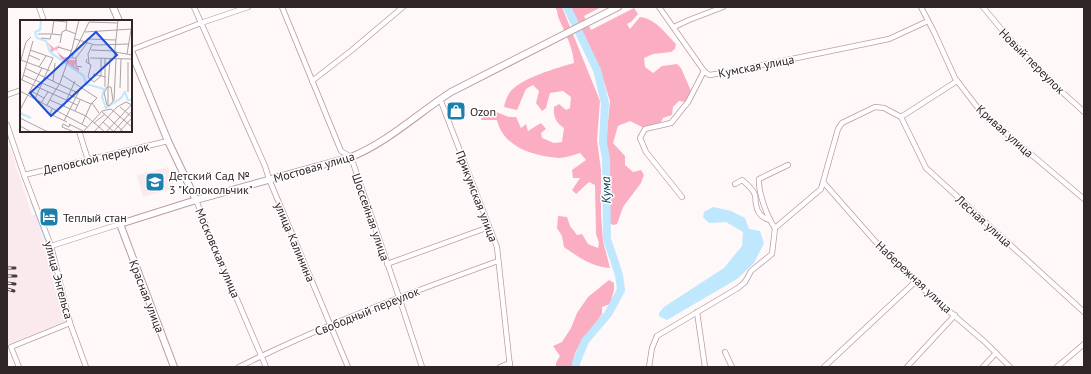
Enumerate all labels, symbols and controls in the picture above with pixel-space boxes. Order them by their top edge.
inset map [20,20,132,132]
street label: Новый переулок [996,25,1068,97]
street label: Кумская улица [717,51,795,81]
shop icon: Ozon [445,100,467,122]
street label: Кривая улица [973,101,1037,161]
place label: Ozon [470,104,496,119]
street label: Деповской переулок [41,138,151,178]
street label: Мостовая улица [272,148,356,186]
street label: Прикумская улица [453,148,501,244]
place label: Детский Сад № 3 "Колокольчик" [169,168,253,197]
school or university icon: Детский Сад № 3 "Колокольчик" [144,171,166,193]
street label: Шоссейная улица [349,171,393,263]
water label: Кума [597,176,615,204]
street label: Лесная улица [952,191,1015,250]
street label: улица Калинина [271,200,319,284]
hotel icon: Теплый стан [38,206,60,228]
street label: Московская улица [192,206,244,300]
place label: Теплый стан [63,210,127,225]
street label: Набережная улица [873,238,955,316]
street label: улица Энгельса [41,239,77,321]
street label: Красная улица [126,257,168,335]
street label: Свободный переулок [313,283,422,339]

